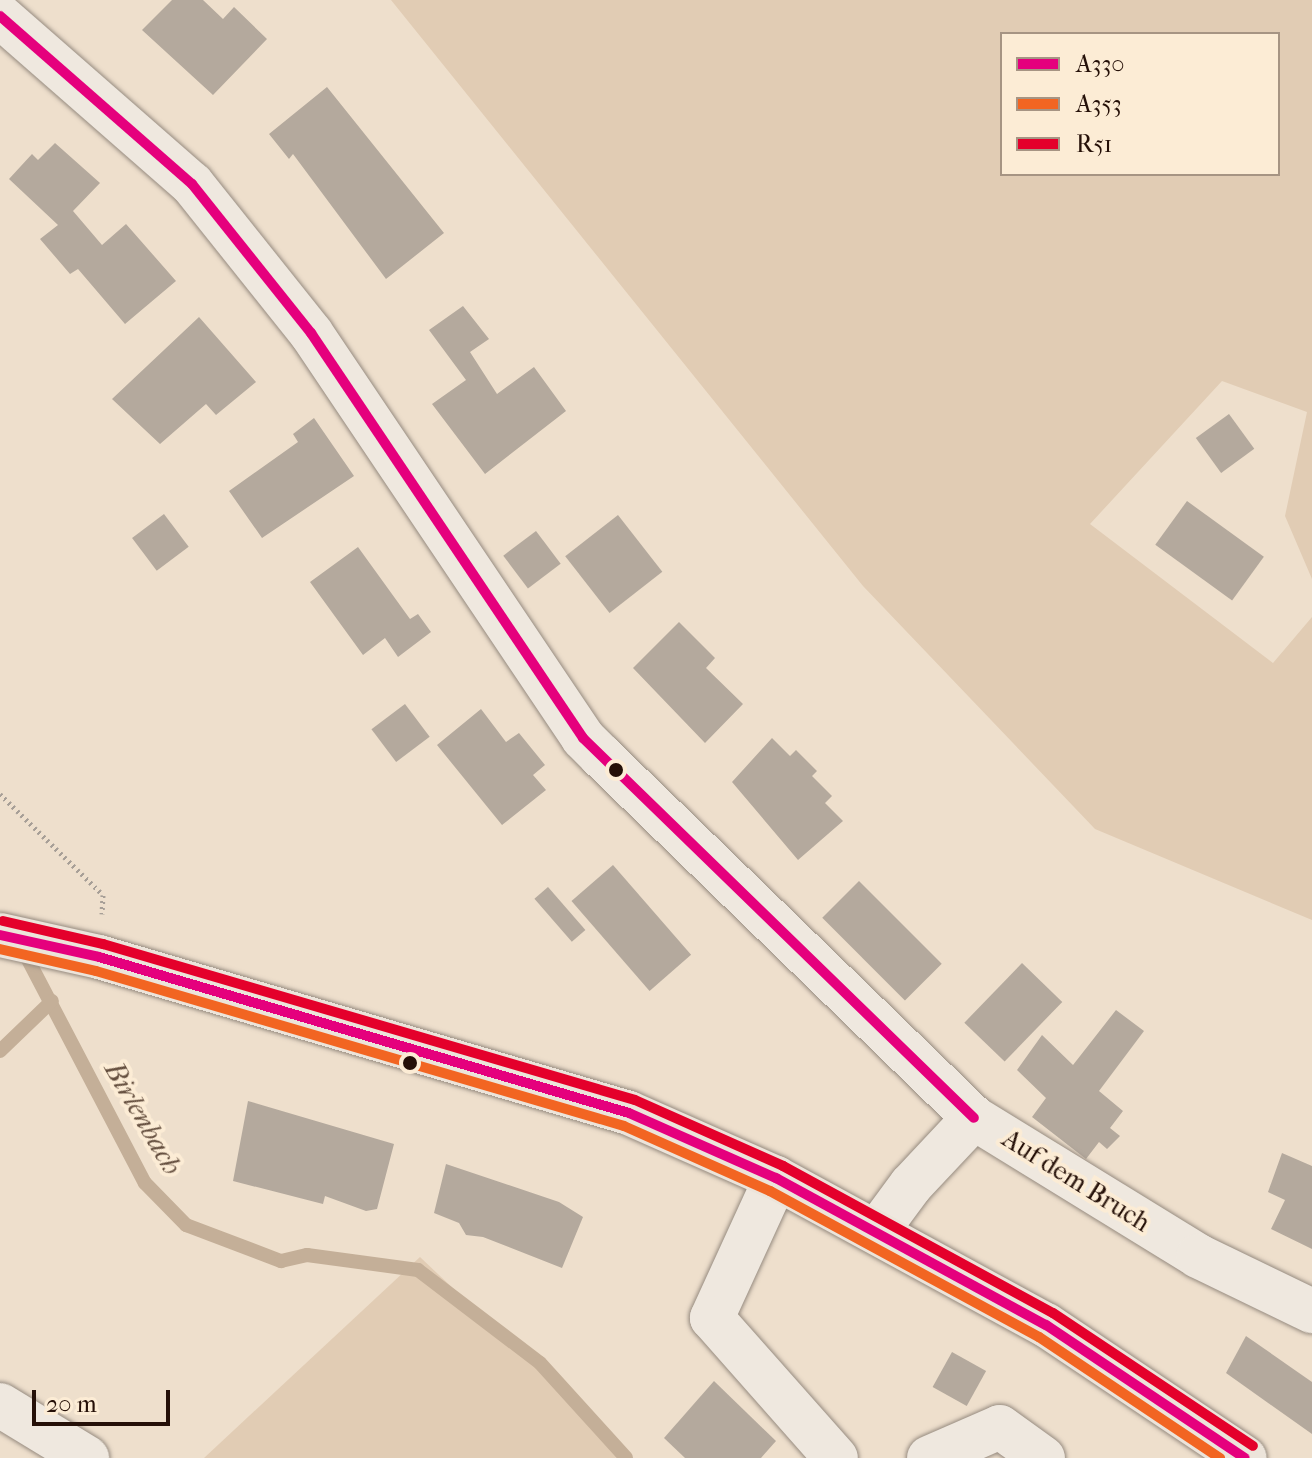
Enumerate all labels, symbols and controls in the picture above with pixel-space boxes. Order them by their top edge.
legend [1000,32,1280,176]
text: A330 [1076,50,1125,78]
text: A353 [1076,90,1122,118]
text: R51 [1076,130,1112,158]
unlabelled marker [608,762,624,778]
water label: Birlenbach [97,1055,189,1181]
unlabelled marker [402,1055,418,1071]
street label: Auf dem Bruch [996,1123,1156,1239]
scale bar [36,1374,174,1424]
text: 20 m [46,1390,97,1418]

